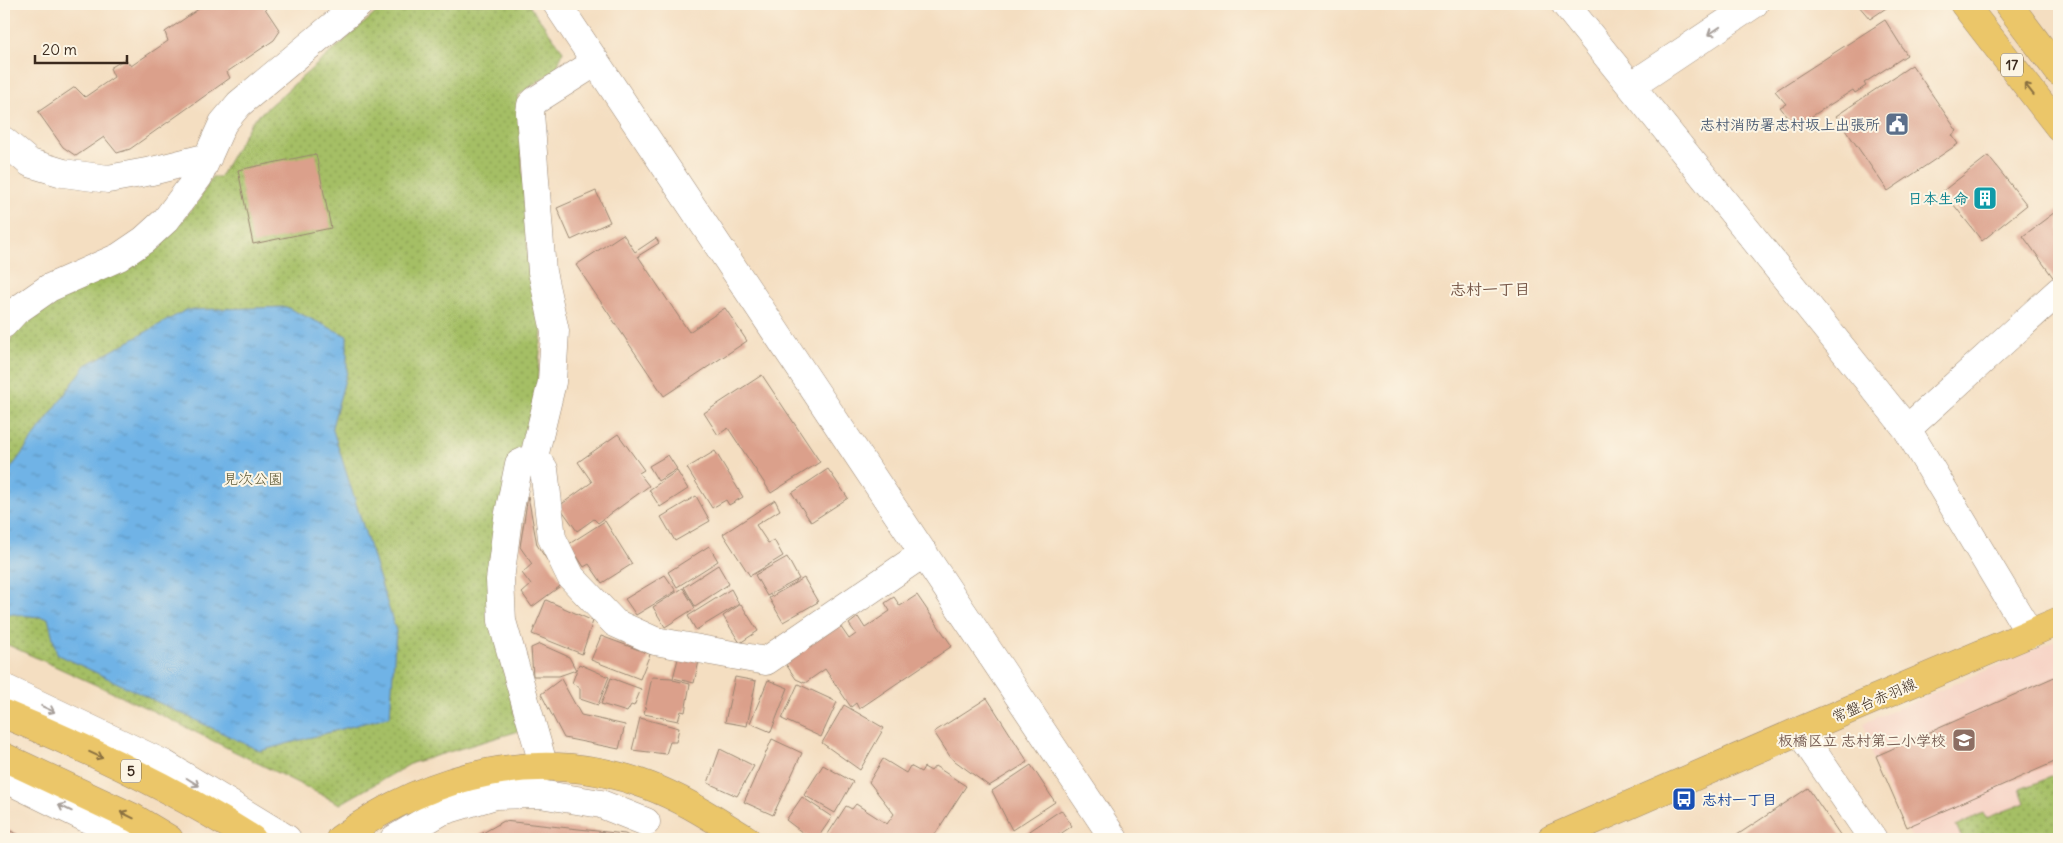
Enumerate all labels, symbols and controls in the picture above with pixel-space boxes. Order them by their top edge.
one-way arrow [1707,26,1721,36]
scale bar [35,32,128,64]
text: 20 m [42,40,77,59]
road number: 17 [2001,54,2023,76]
one-way arrow [2024,82,2035,95]
public building icon: 志村消防署志村坂上出張所 [1884,111,1910,137]
place label: 志村消防署志村坂上出張所 [1700,115,1880,134]
building icon: 日本生命 [1972,185,1998,211]
place label: 日本生命 [1908,189,1968,208]
district label: 志村一丁目 [1450,279,1530,299]
park label: 見次公園 [223,469,283,488]
street label: 常盤台赤羽線 [1829,674,1919,726]
one-way arrow [40,704,55,714]
school or university icon: 板橋区立 志村第二小学校 [1951,727,1977,753]
place label: 板橋区立 志村第二小学校 [1777,731,1946,750]
one-way arrow [88,751,103,760]
road number: 5 [121,759,141,782]
one-way arrow [185,777,199,787]
bus stop icon: 志村一丁目 [1671,786,1697,812]
place label: 志村一丁目 [1702,790,1777,809]
one-way arrow [58,802,73,812]
one-way arrow [120,809,135,819]

